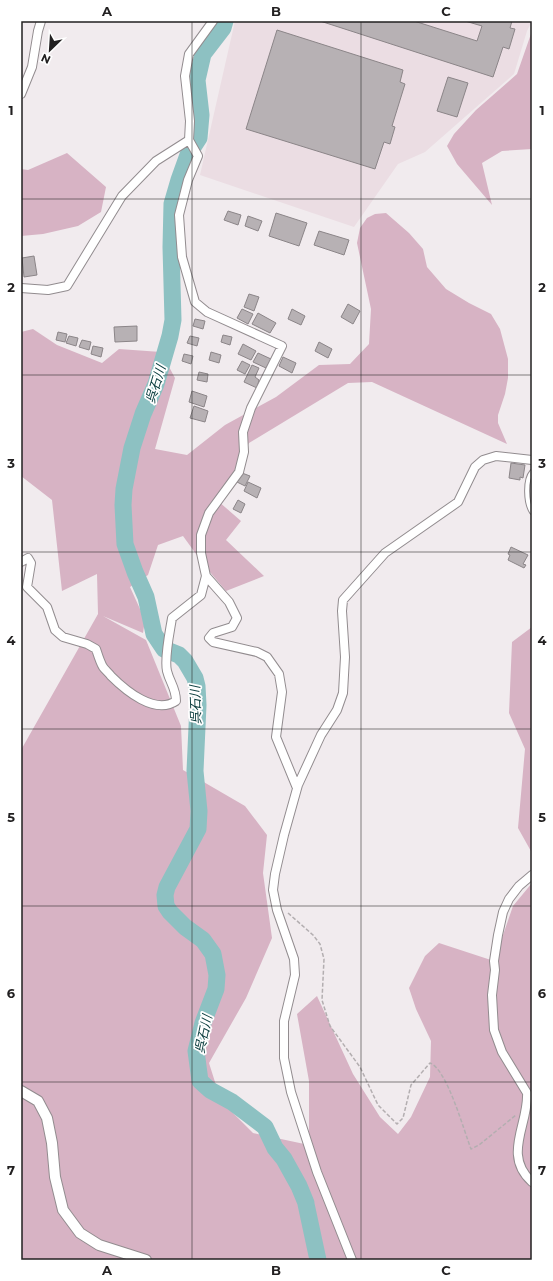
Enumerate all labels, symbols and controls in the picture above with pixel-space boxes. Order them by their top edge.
text: A [101,3,113,19]
text: B [271,3,281,19]
text: C [441,3,451,19]
north arrow [30,30,70,70]
text: N [39,51,53,67]
text: 1 [8,102,14,118]
text: 1 [539,102,545,118]
text: 2 [7,279,15,295]
text: 2 [538,279,546,295]
water label: 呉石川 [142,361,169,405]
text: 3 [6,455,15,471]
text: 3 [537,455,546,471]
text: 4 [7,632,16,648]
text: 4 [538,632,547,648]
water label: 呉石川 [186,683,204,725]
text: 5 [7,809,15,825]
text: 5 [538,809,546,825]
text: 6 [7,985,16,1001]
text: 6 [538,985,547,1001]
water label: 呉石川 [191,1011,215,1055]
text: 7 [7,1162,15,1178]
text: 7 [538,1162,546,1178]
text: A [101,1262,113,1278]
text: B [271,1262,281,1278]
text: C [441,1262,451,1278]

